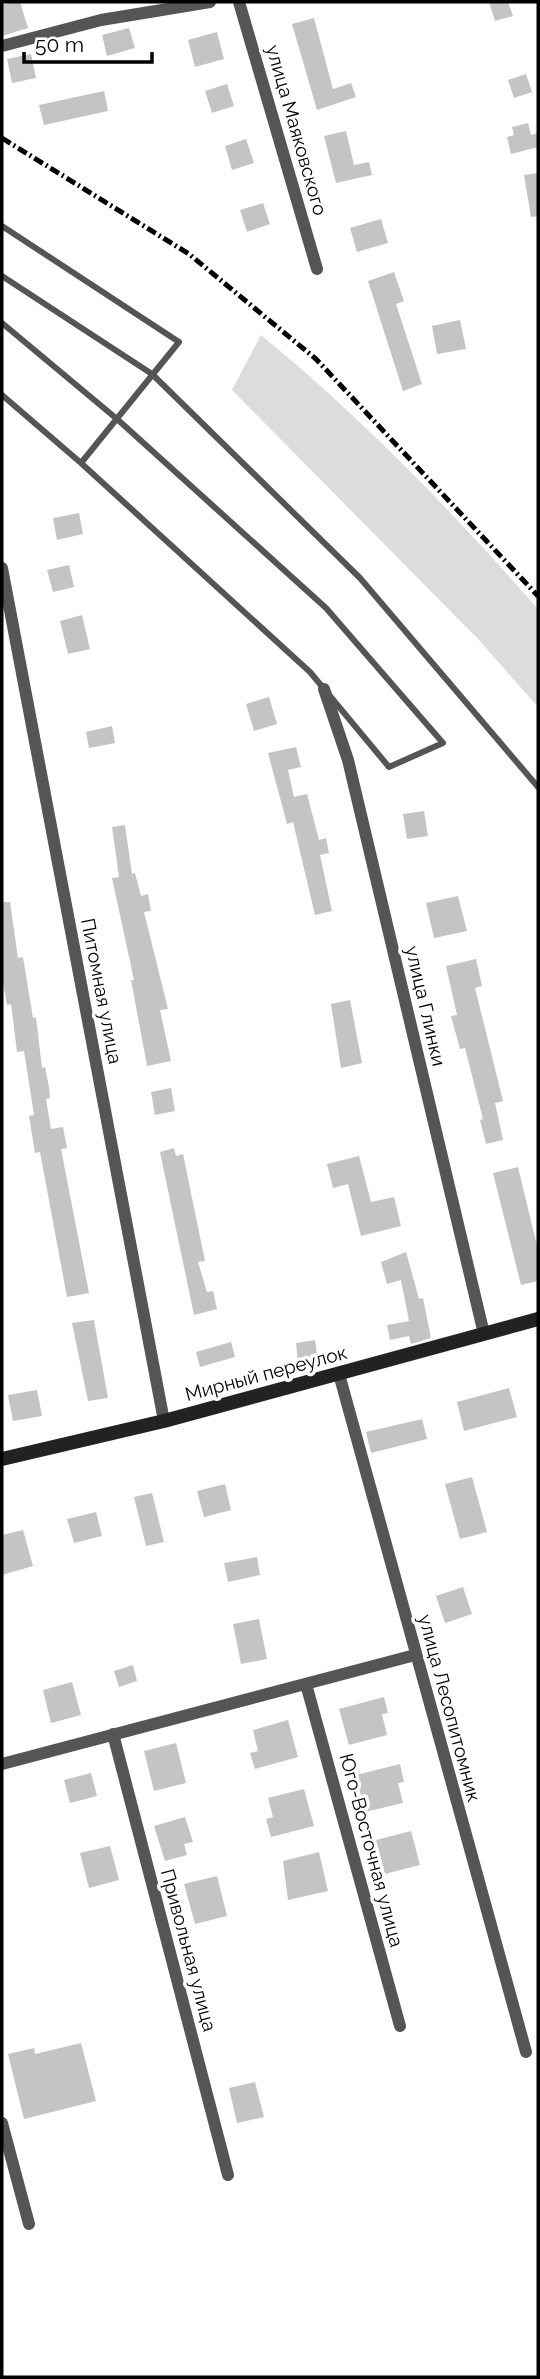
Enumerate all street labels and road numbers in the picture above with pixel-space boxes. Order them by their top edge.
street label: улица Маяковского [262,42,332,218]
street label: Питомная улица [77,916,127,1066]
street label: улица Глинки [401,944,451,1068]
street label: Мирный переулок [183,1341,349,1405]
street label: улица Лесопитомник [414,1612,486,1804]
street label: Юго-Восточная улица [336,1751,408,1949]
street label: Привольная улица [157,1866,221,2034]

